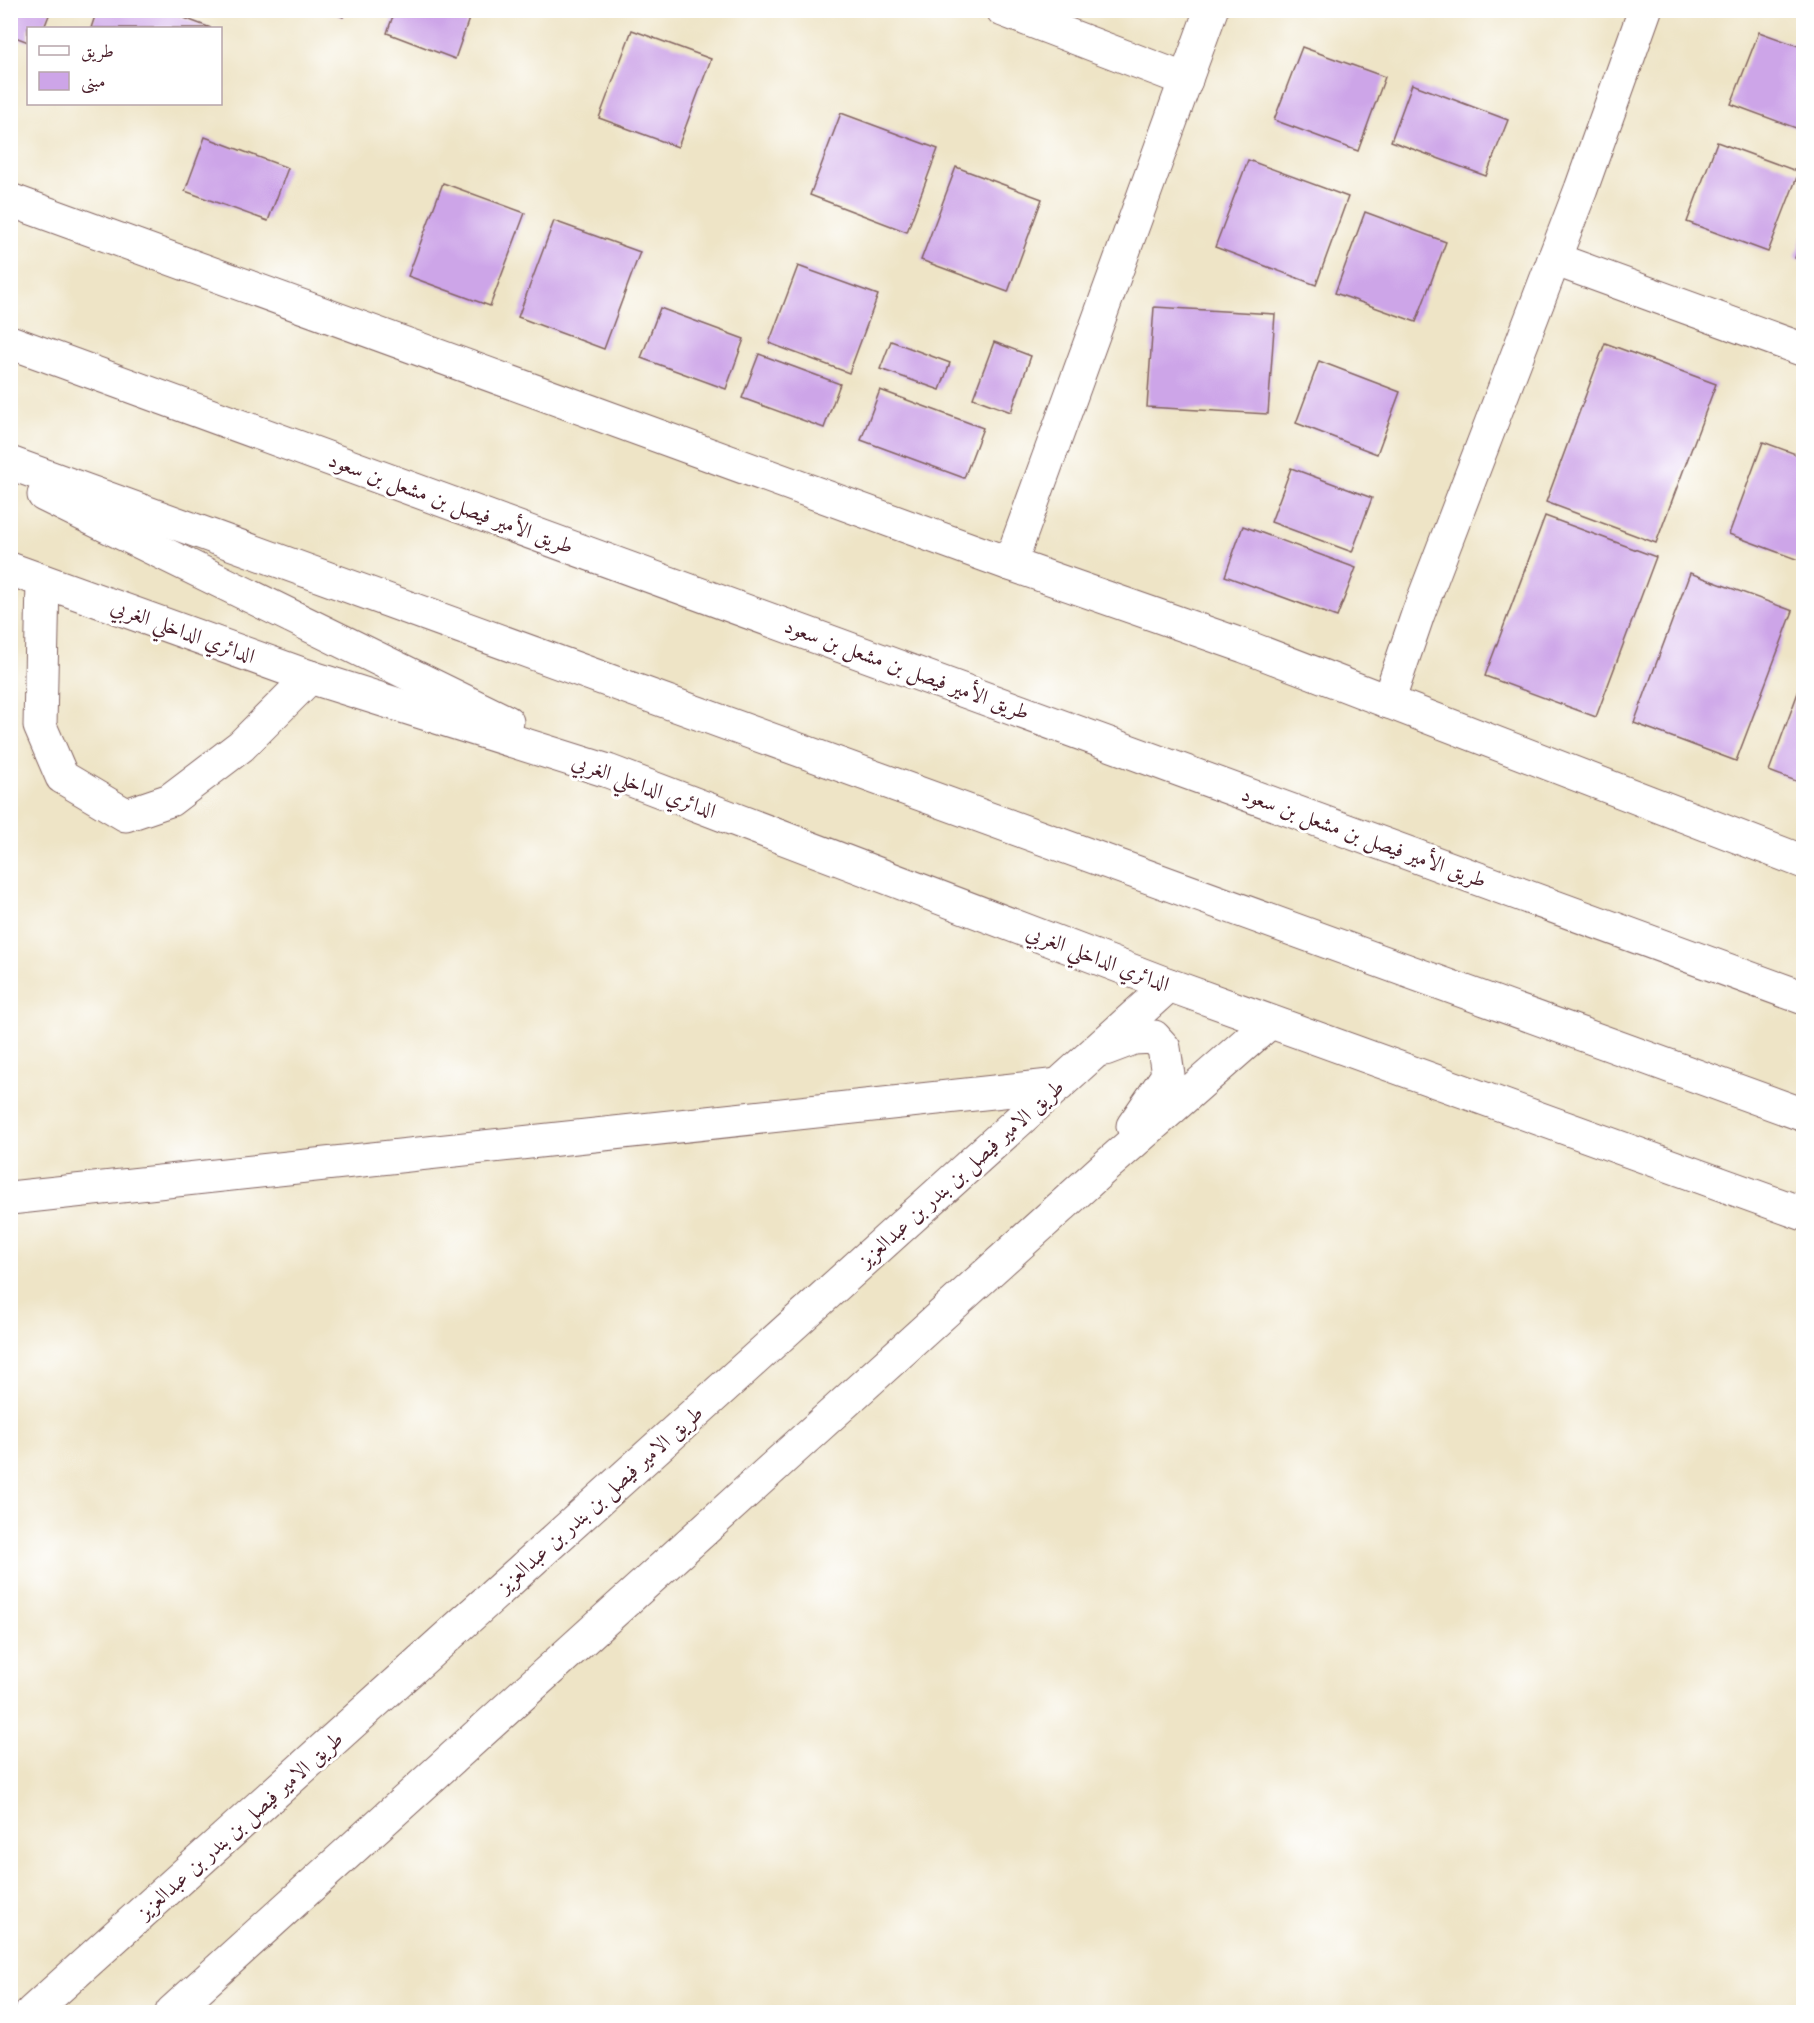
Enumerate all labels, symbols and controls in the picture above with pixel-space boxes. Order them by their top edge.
legend [27,27,222,105]
text: طريق [81,39,114,64]
text: مبنى [81,69,106,94]
street label: طريق الأمير فيصل بن مشعل بن سعود [324,445,578,561]
street label: الدائري الداخلي الغربي [105,592,259,676]
street label: طريق الأمير فيصل بن مشعل بن سعود [780,611,1034,727]
street label: الدائري الداخلي الغربي [566,747,720,831]
street label: طريق الأمير فيصل بن مشعل بن سعود [1237,779,1491,895]
street label: الدائري الداخلي الغربي [1020,918,1174,1004]
street label: طريق الامير فيصل بن بندر بن عبدالعزيز [850,1073,1071,1275]
street label: طريق الامير فيصل بن بندر بن عبدالعزيز [489,1399,710,1601]
street label: طريق الامير فيصل بن بندر بن عبدالعزيز [129,1725,350,1927]

